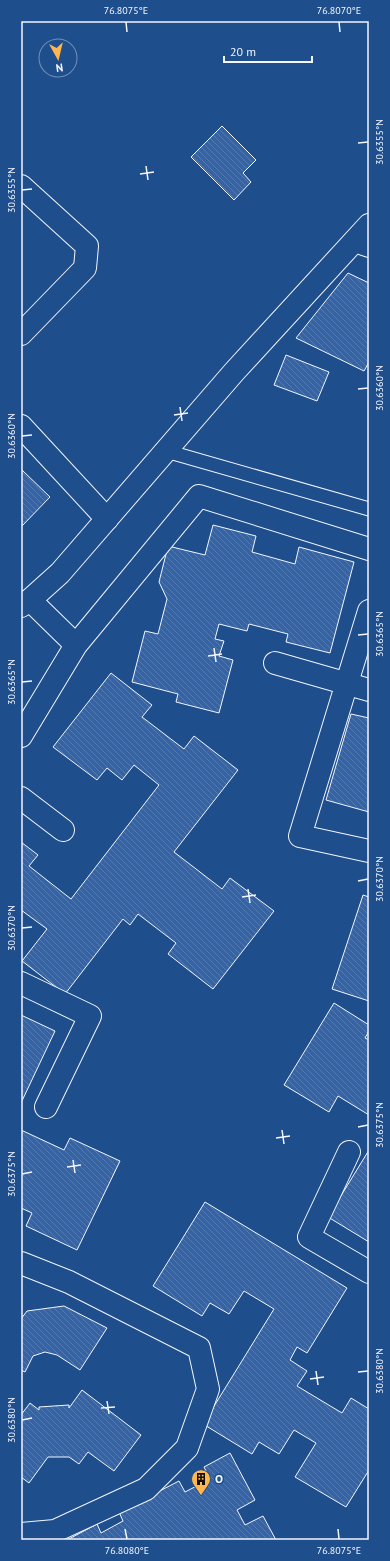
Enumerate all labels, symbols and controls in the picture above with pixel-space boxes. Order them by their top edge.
text: 76.8075°E [104,4,148,17]
text: 76.8070°E [317,4,361,17]
north arrow [38,38,78,78]
scale bar [224,38,312,64]
text: 20 m [230,44,256,59]
text: N [55,60,64,75]
text: 30.6355°N [373,119,386,165]
text: 30.6355°N [5,167,18,213]
text: 30.6360°N [373,365,386,411]
text: 30.6360°N [5,413,18,459]
text: 30.6365°N [373,611,386,657]
text: 30.6365°N [5,659,18,705]
text: 30.6370°N [373,856,386,902]
text: 30.6370°N [5,905,18,951]
text: 30.6375°N [373,1102,386,1148]
text: 30.6375°N [5,1151,18,1197]
text: 30.6380°N [373,1348,386,1394]
text: 30.6380°N [5,1397,18,1443]
building icon: O [190,1468,212,1496]
place label: O [215,1471,223,1486]
text: 76.8080°E [105,1544,149,1557]
text: 76.8075°E [317,1544,361,1557]

